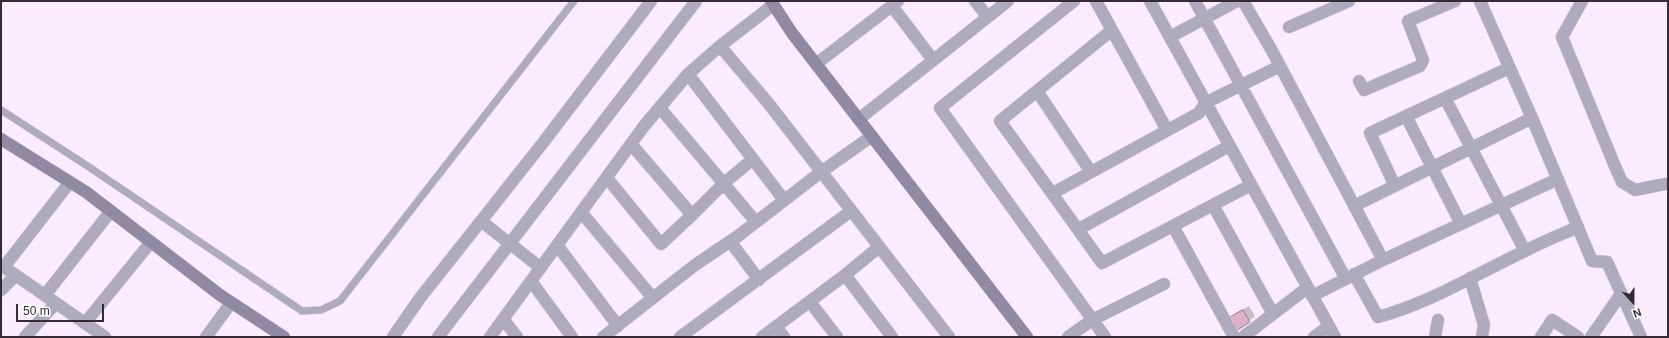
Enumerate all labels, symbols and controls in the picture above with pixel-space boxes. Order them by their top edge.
north arrow [1613,282,1653,322]
scale bar [18,296,106,322]
text: 50 m [23,304,50,318]
text: N [1631,306,1643,320]

